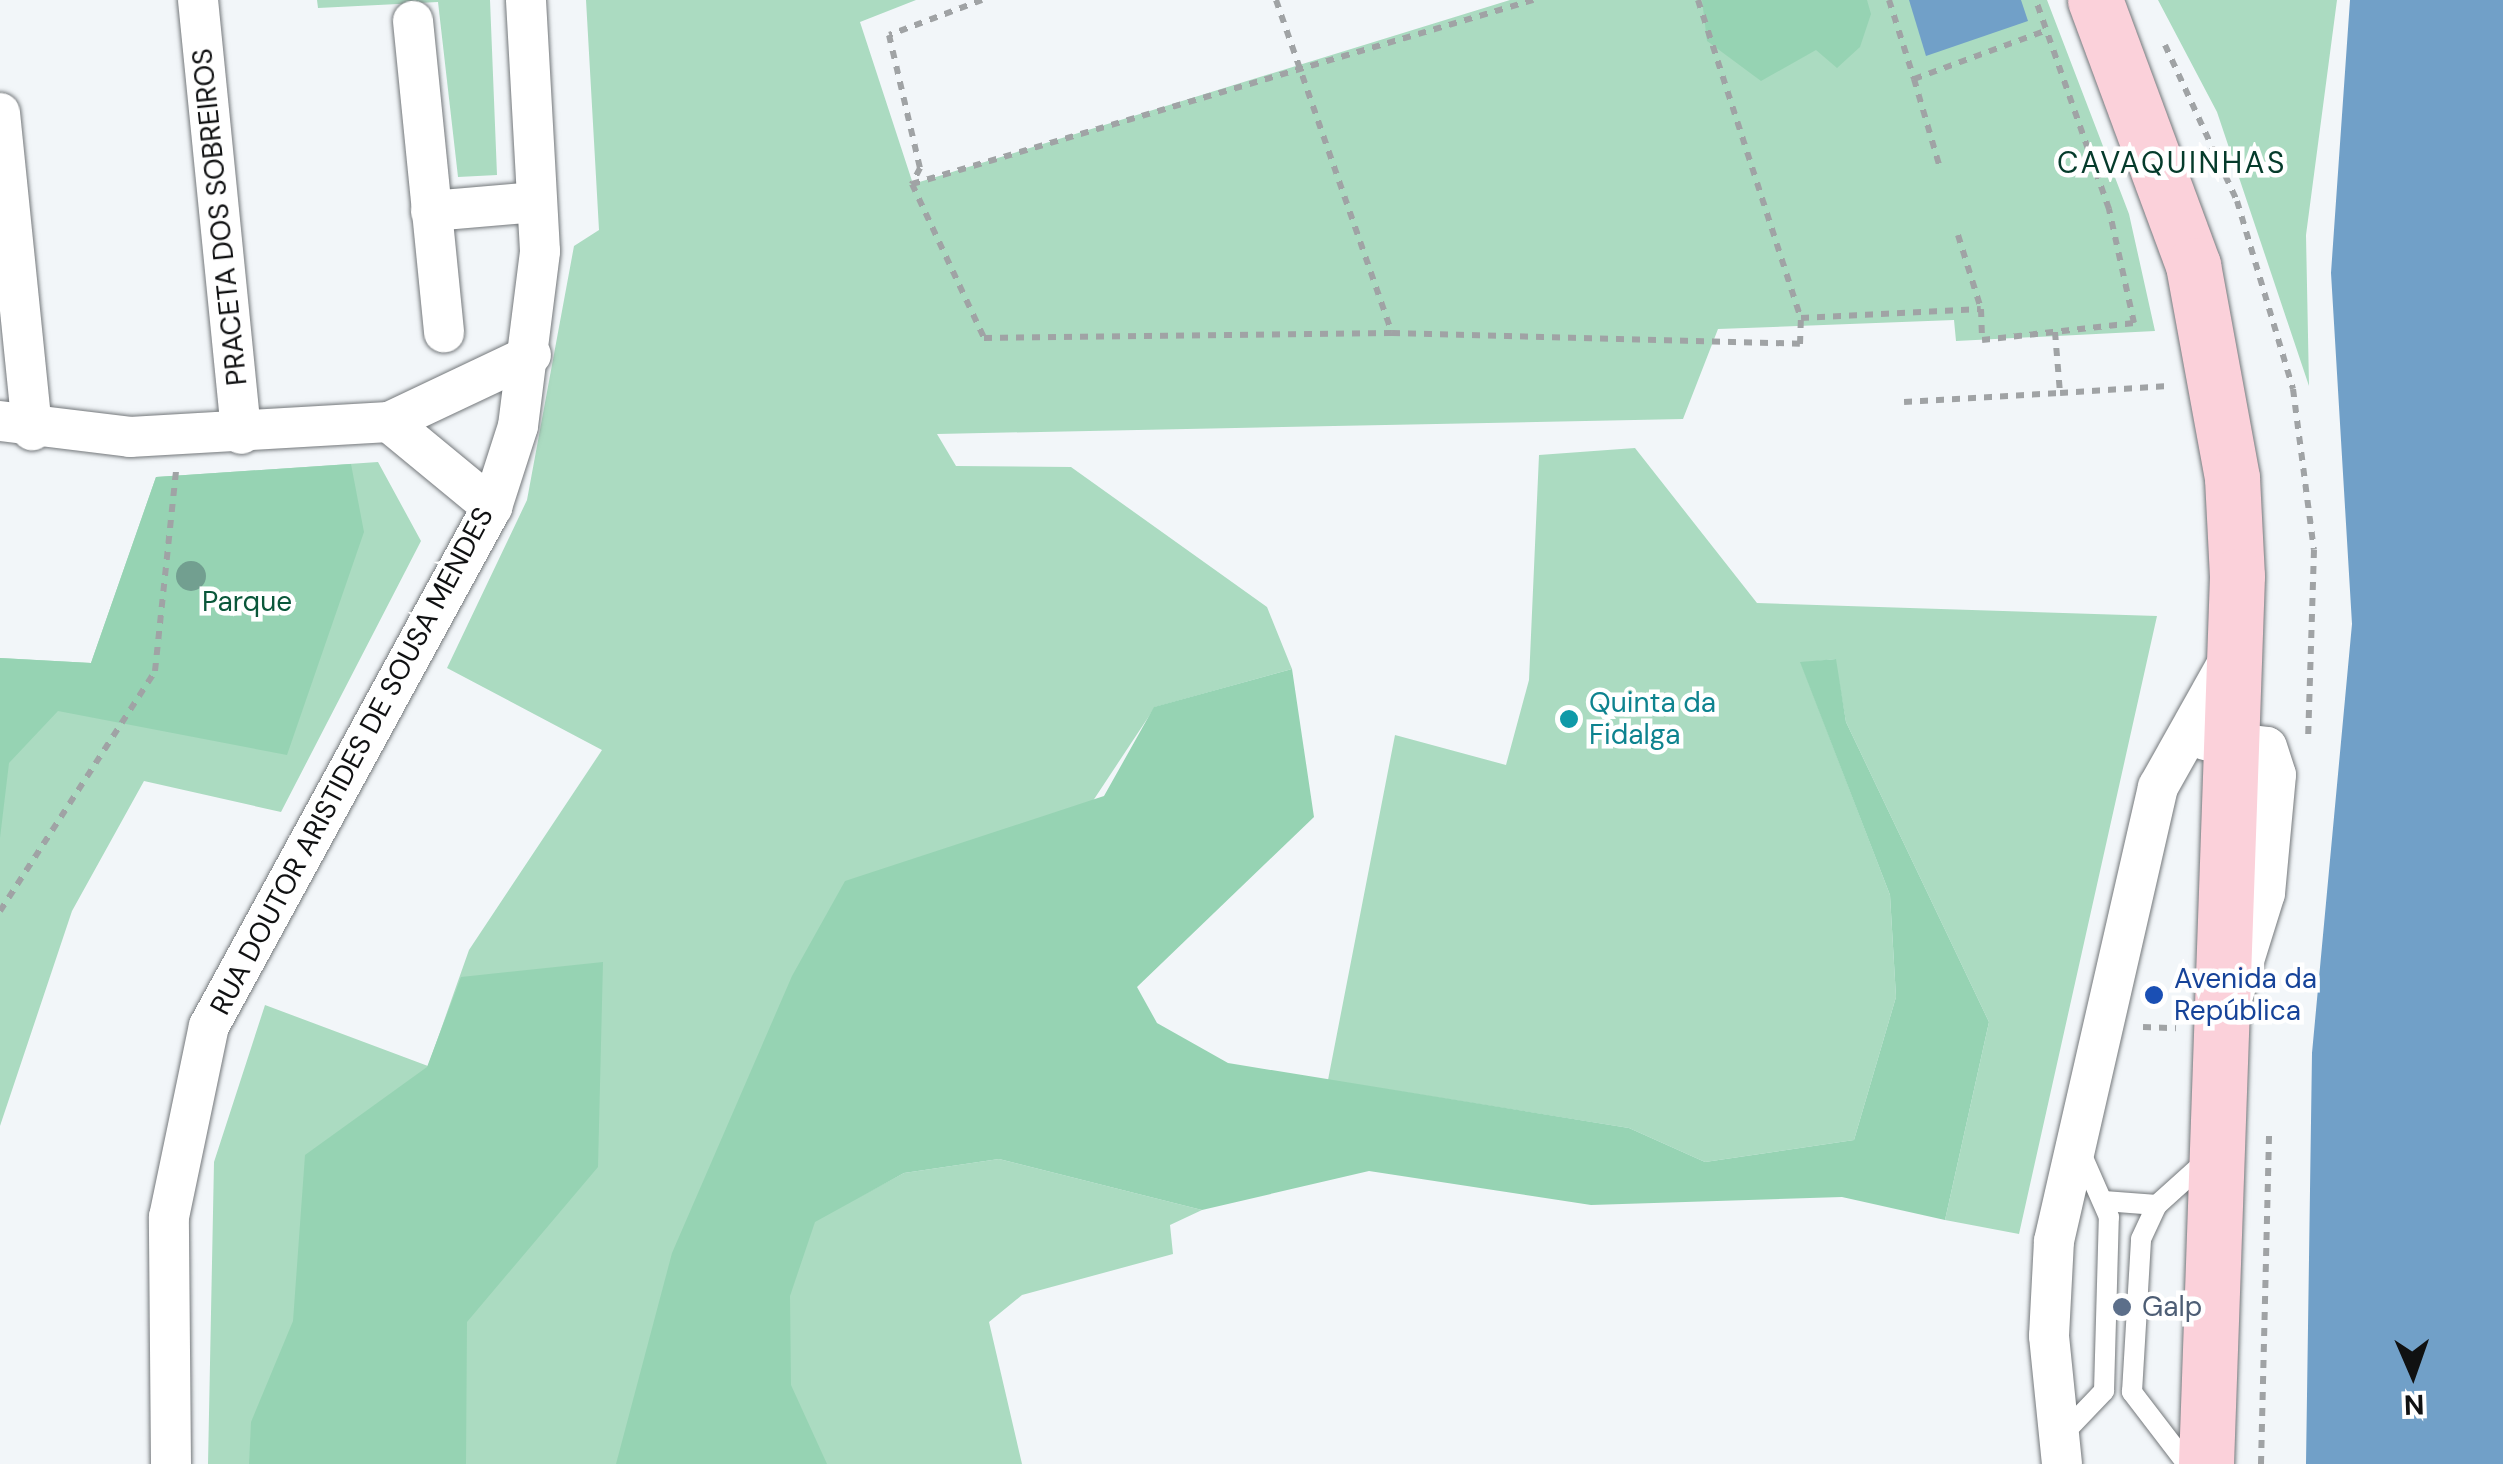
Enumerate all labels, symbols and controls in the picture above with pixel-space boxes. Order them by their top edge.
street label: PRACETA DOS SOBREIROS [186,47,254,387]
district label: CAVAQUINHAS [2057,145,2287,181]
street label: RUA DOUTOR ARISTIDES DE SOUSA MENDES [203,502,501,1020]
park label: Parque [202,585,292,619]
place label: Quinta da Fidalga [1589,686,1716,752]
marker: Quinta da Fidalga [1558,708,1580,730]
place label: Avenida da República [2174,962,2317,1028]
marker: Avenida da República [2143,984,2165,1006]
place label: Galp [2142,1290,2202,1324]
marker: Galp [2111,1296,2133,1318]
north arrow [2363,1324,2463,1424]
text: N [2403,1386,2425,1423]

